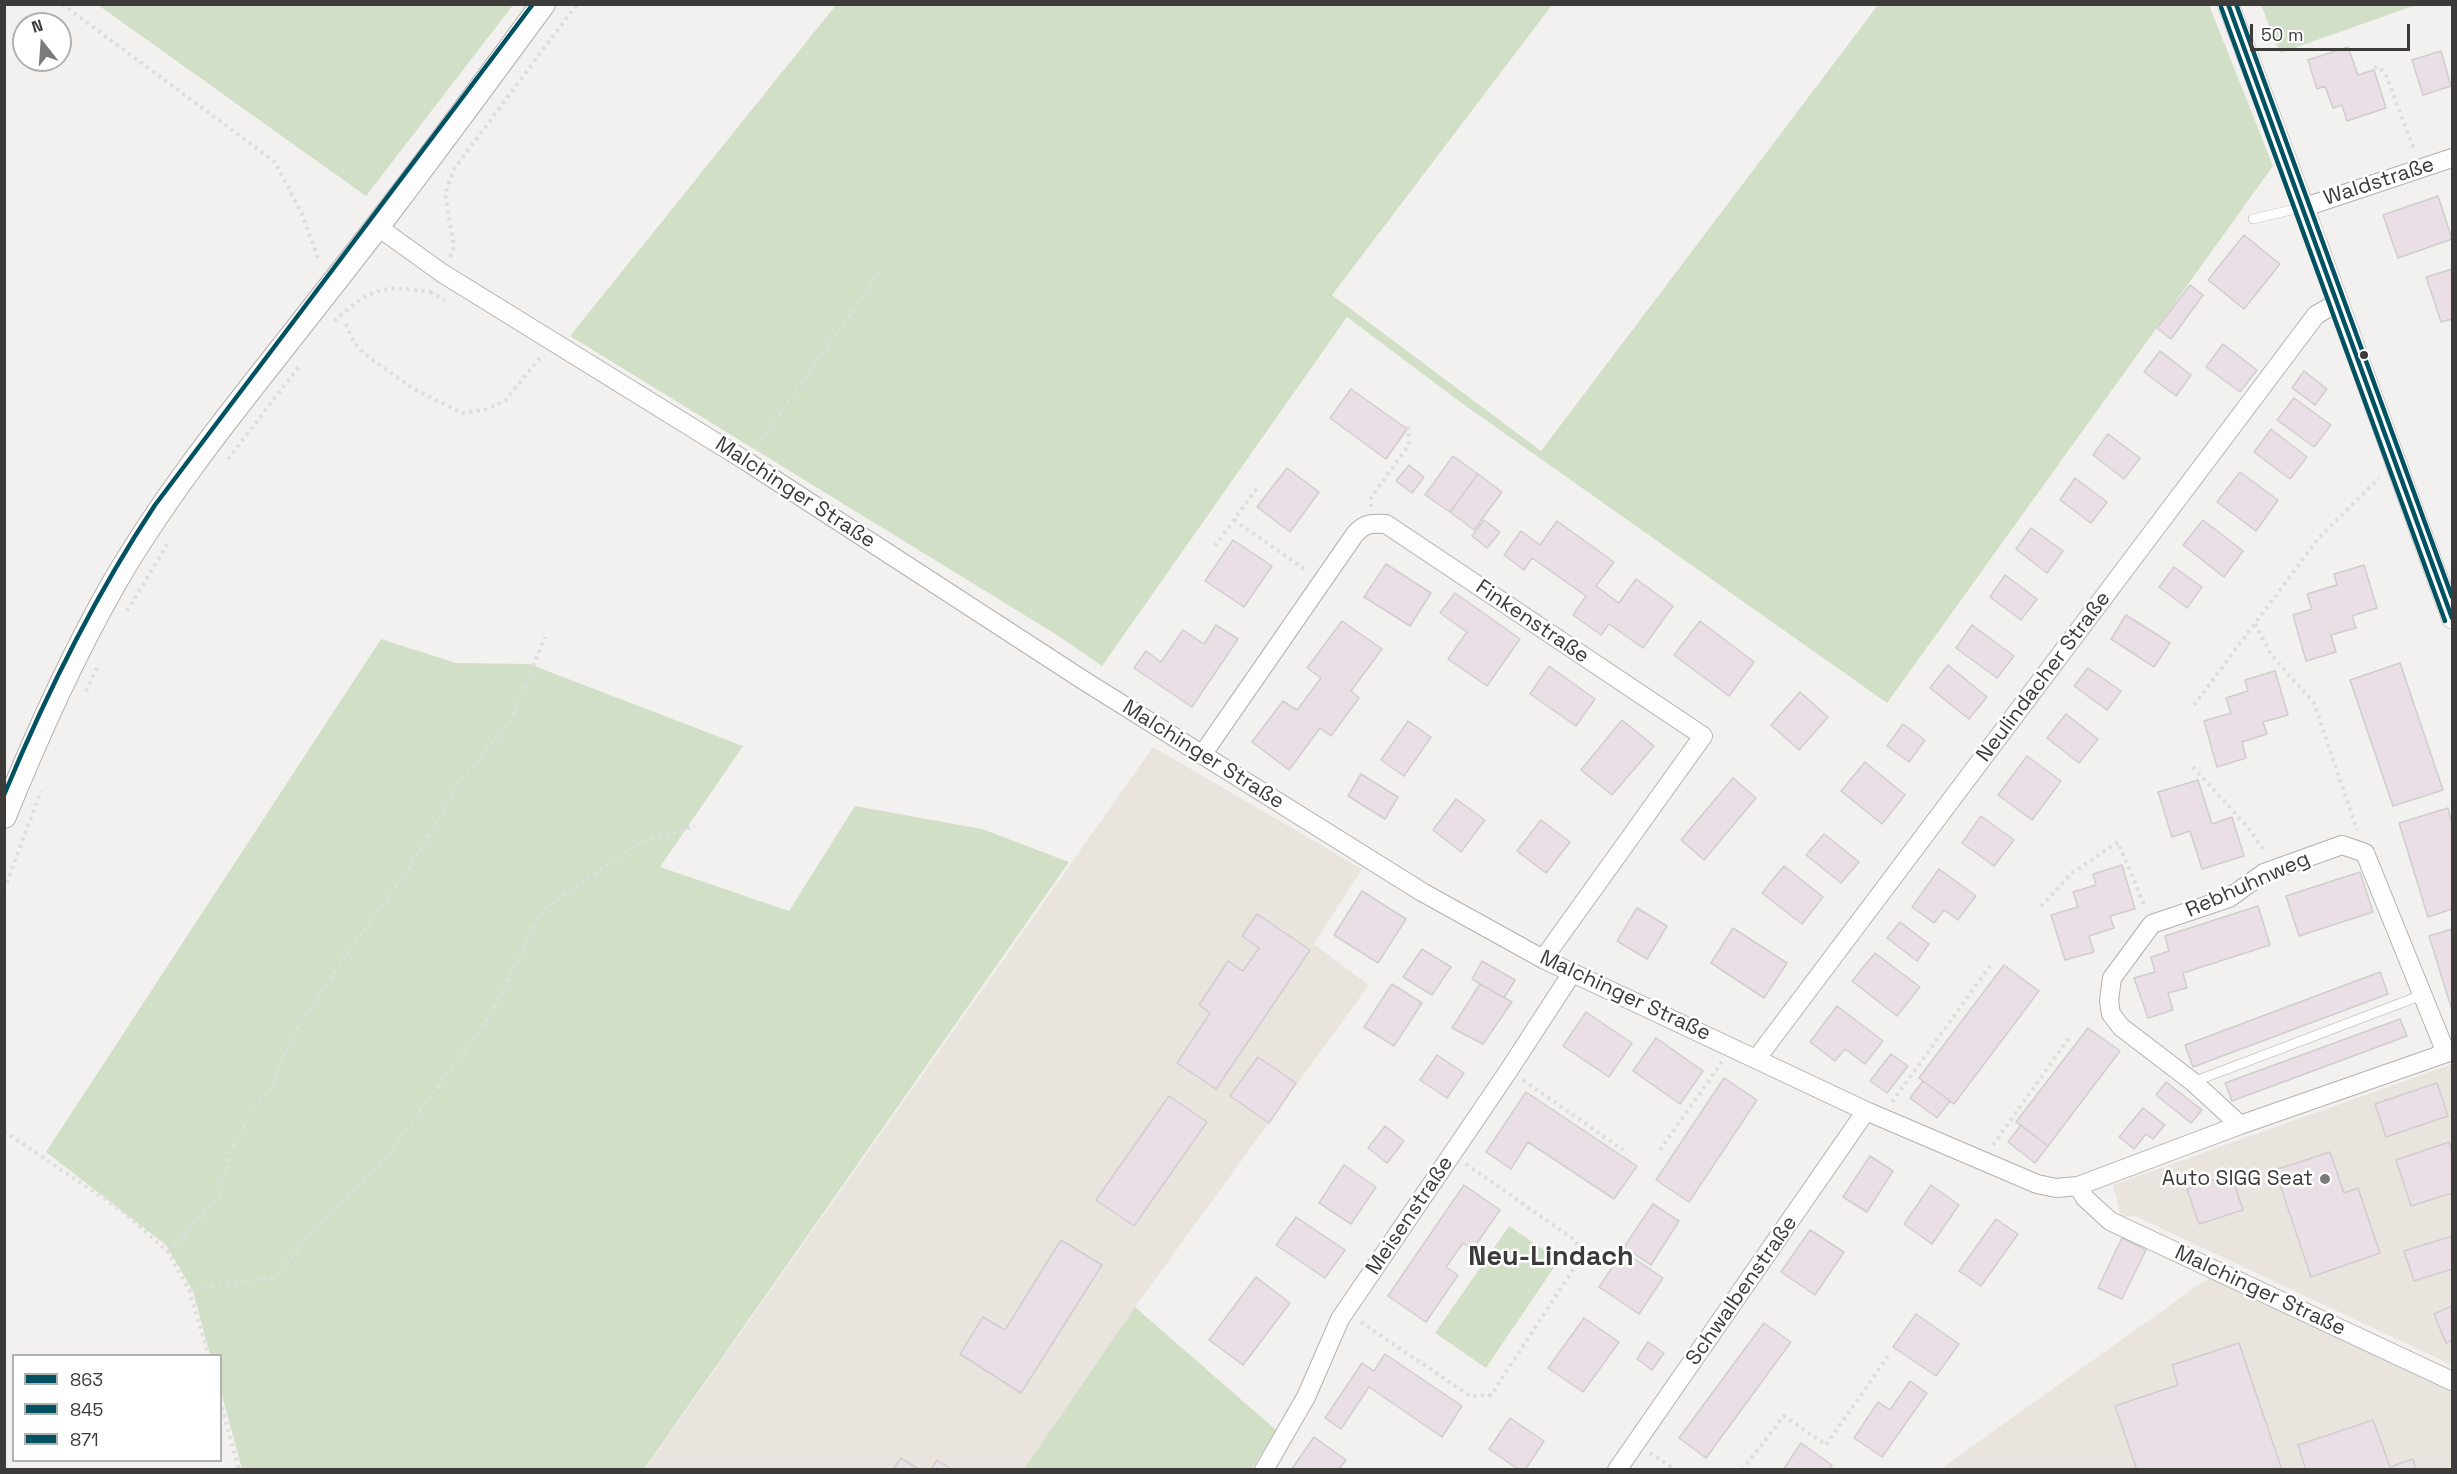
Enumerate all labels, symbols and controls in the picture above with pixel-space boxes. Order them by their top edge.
north arrow [12,12,72,72]
scale bar [2253,12,2414,50]
text: N [29,15,45,38]
text: 50 m [2261,23,2303,46]
street label: Waldstraße [2321,152,2437,212]
unlabelled marker [2358,349,2370,361]
street label: Malchinger Straße [710,432,880,554]
street label: Finkenstraße [1471,575,1593,669]
street label: Neulindacher Straße [1972,587,2116,767]
street label: Malchinger Straße [1118,695,1288,815]
street label: Rebhuhnweg [2182,846,2314,924]
street label: Malchinger Straße [1535,945,1715,1047]
street label: Meisenstraße [1361,1152,1459,1280]
place label: Auto SIGG Seat [2162,1166,2313,1192]
marker: Auto SIGG Seat [2318,1172,2332,1186]
street label: Schwalbenstraße [1681,1211,1803,1371]
street label: Malchinger Straße [2170,1240,2350,1342]
district label: Neu-Lindach [1468,1242,1634,1274]
legend [12,1354,222,1462]
text: 863 [70,1368,103,1391]
text: 845 [70,1398,103,1421]
text: 871 [70,1428,99,1451]

